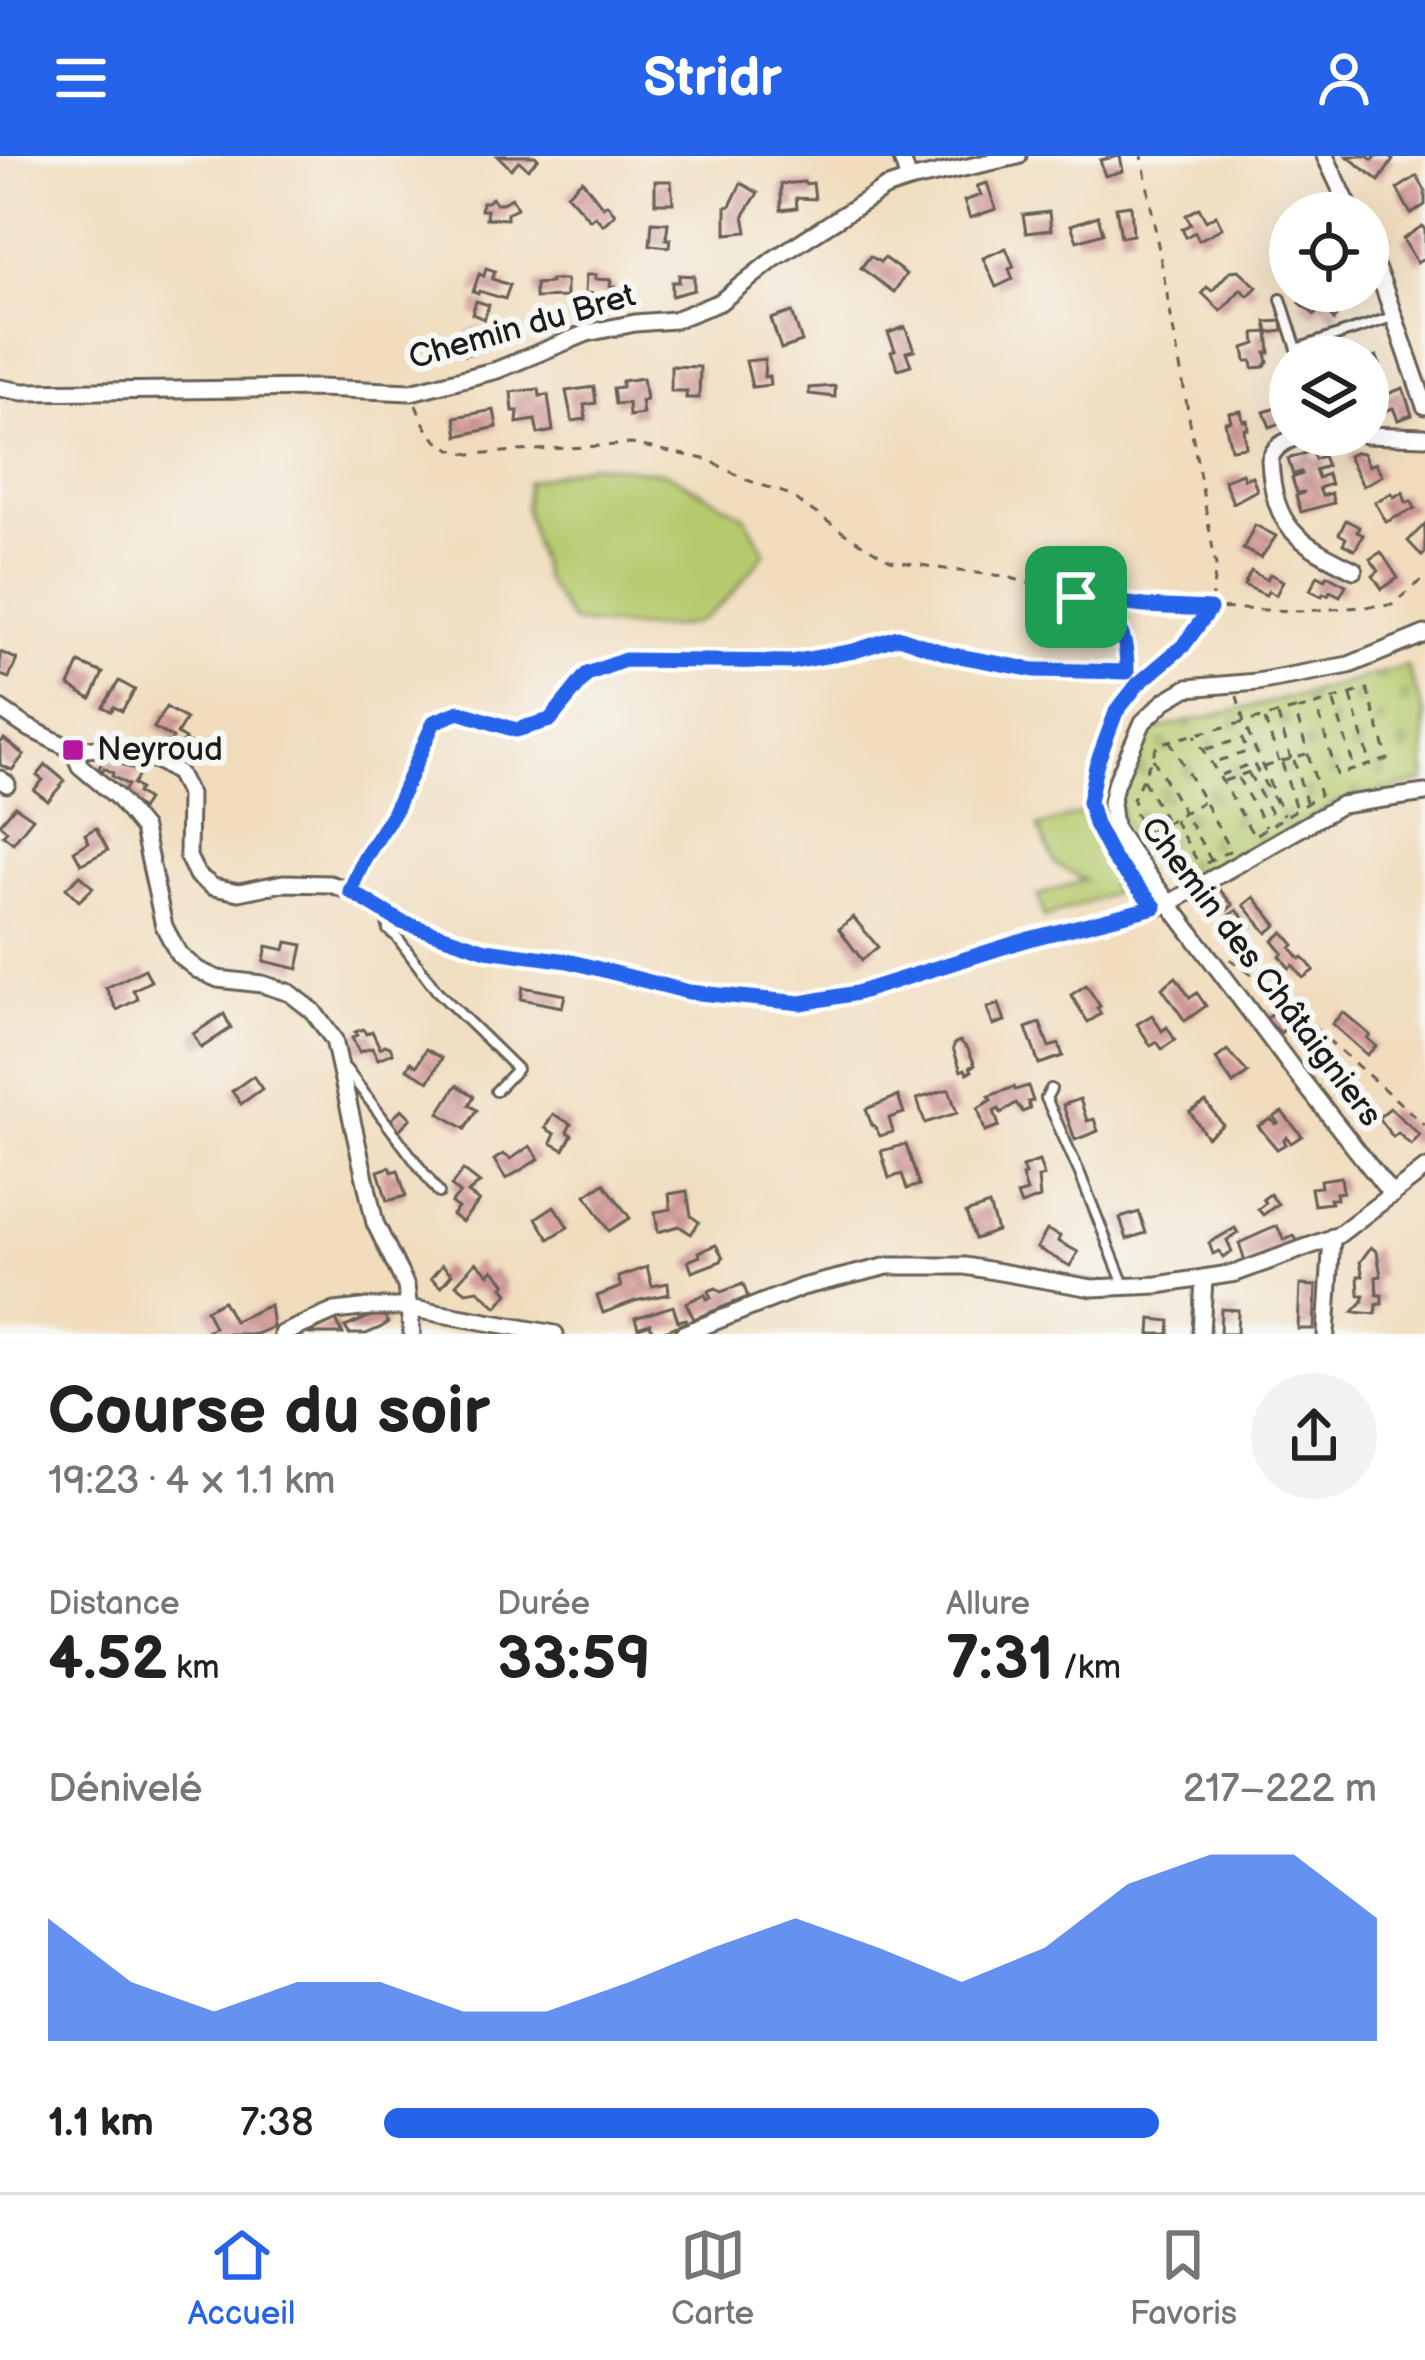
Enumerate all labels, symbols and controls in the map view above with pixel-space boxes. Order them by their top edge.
icon: menu [48,45,114,111]
icon: person [1311,45,1377,111]
text: Stridr [643,46,782,111]
map controls [1269,192,1389,456]
button: locate [1269,192,1389,312]
street label: Chemin du Bret [404,276,640,378]
button: layers [1269,336,1389,456]
pin [1025,546,1127,648]
icon: arrive [1043,564,1109,630]
place label: Neyroud [97,730,223,770]
marker: Neyroud [60,737,86,763]
street label: Chemin des Châtaigniers [1132,810,1390,1134]
text: Course du soir [48,1373,490,1452]
button: share [1251,1373,1377,1499]
text: 19:23 · 4 × 1.1 km [48,1458,336,1505]
text: Distance [48,1584,180,1624]
text: Durée [497,1584,590,1624]
text: Allure [946,1584,1030,1624]
text: 4.52 [48,1624,167,1696]
text: 33:59 [497,1624,651,1696]
text: 7:31 [946,1624,1054,1696]
text: km [167,1648,219,1688]
text: /km [1054,1648,1121,1688]
text: Dénivelé [48,1766,202,1813]
text: 217–222 m [1183,1766,1377,1813]
text: 1.1 km [48,2100,154,2147]
text: 7:38 [240,2100,314,2147]
tab: Accueil [188,2222,295,2334]
tab: Carte [671,2222,754,2334]
tab: Favoris [1130,2222,1237,2334]

